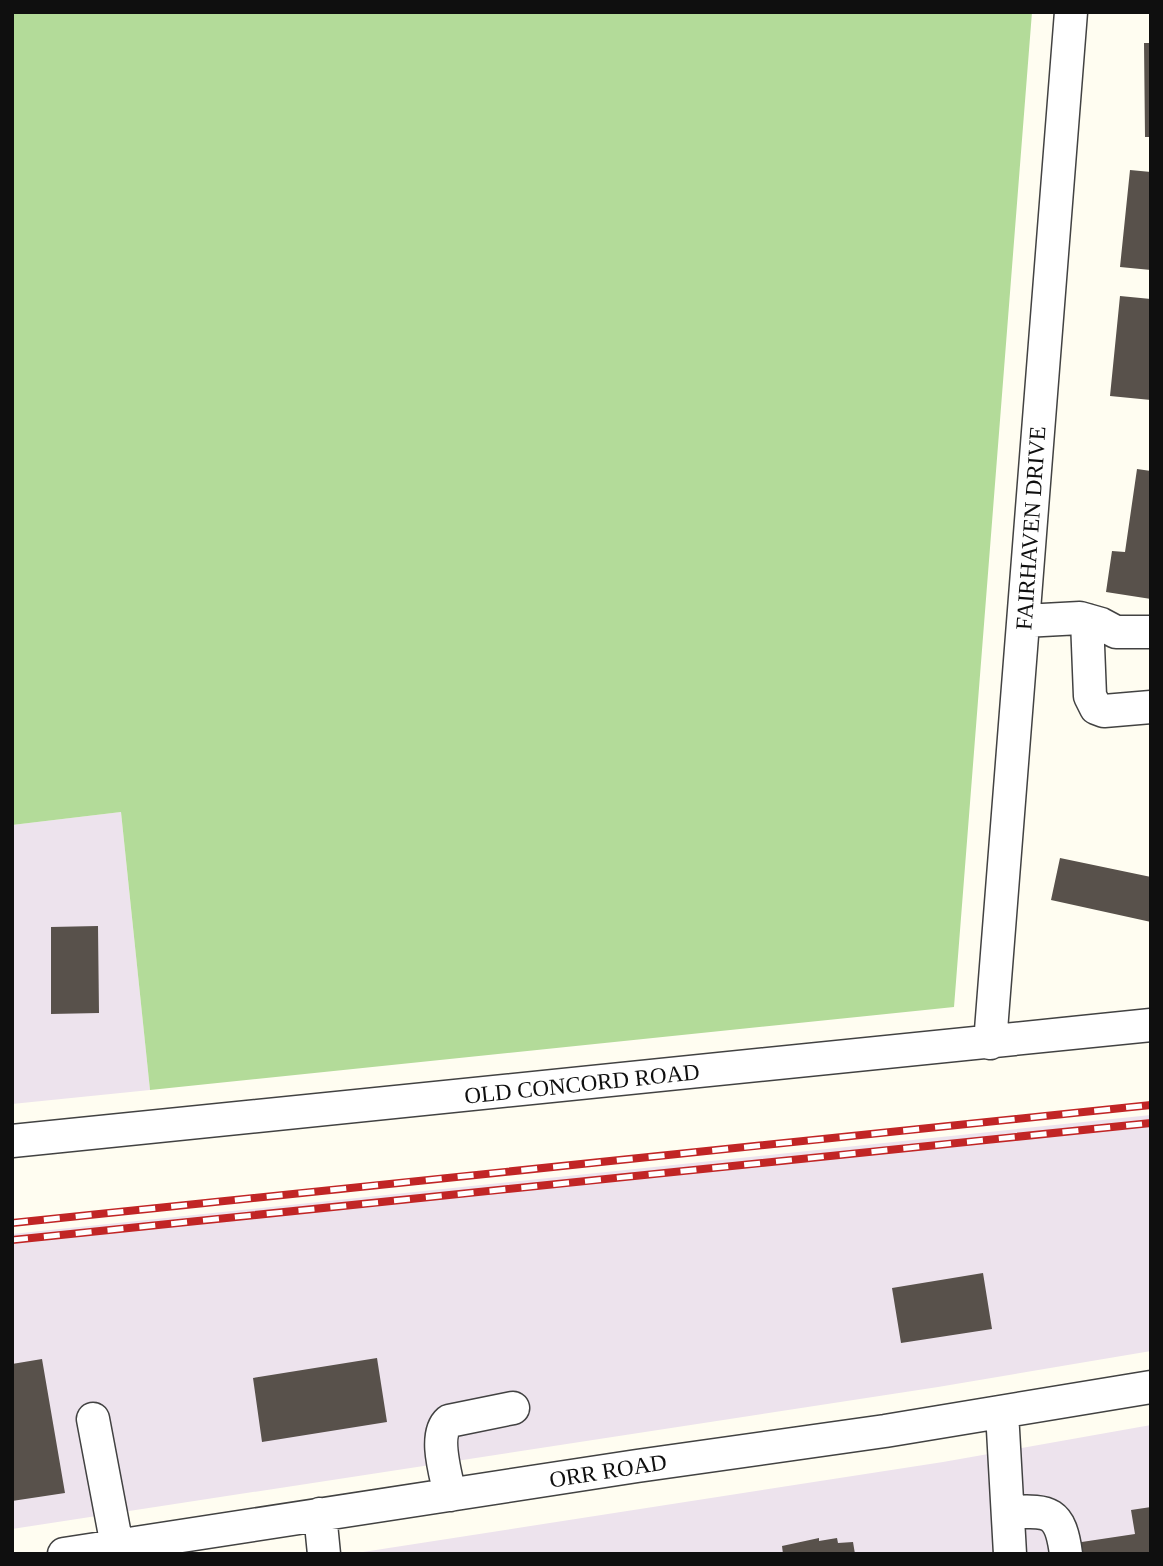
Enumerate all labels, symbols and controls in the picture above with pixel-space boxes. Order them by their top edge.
street label: FAIRHAVEN DRIVE [1011,425,1051,631]
street label: OLD CONCORD ROAD [463,1059,701,1109]
street label: ORR ROAD [548,1449,668,1493]

